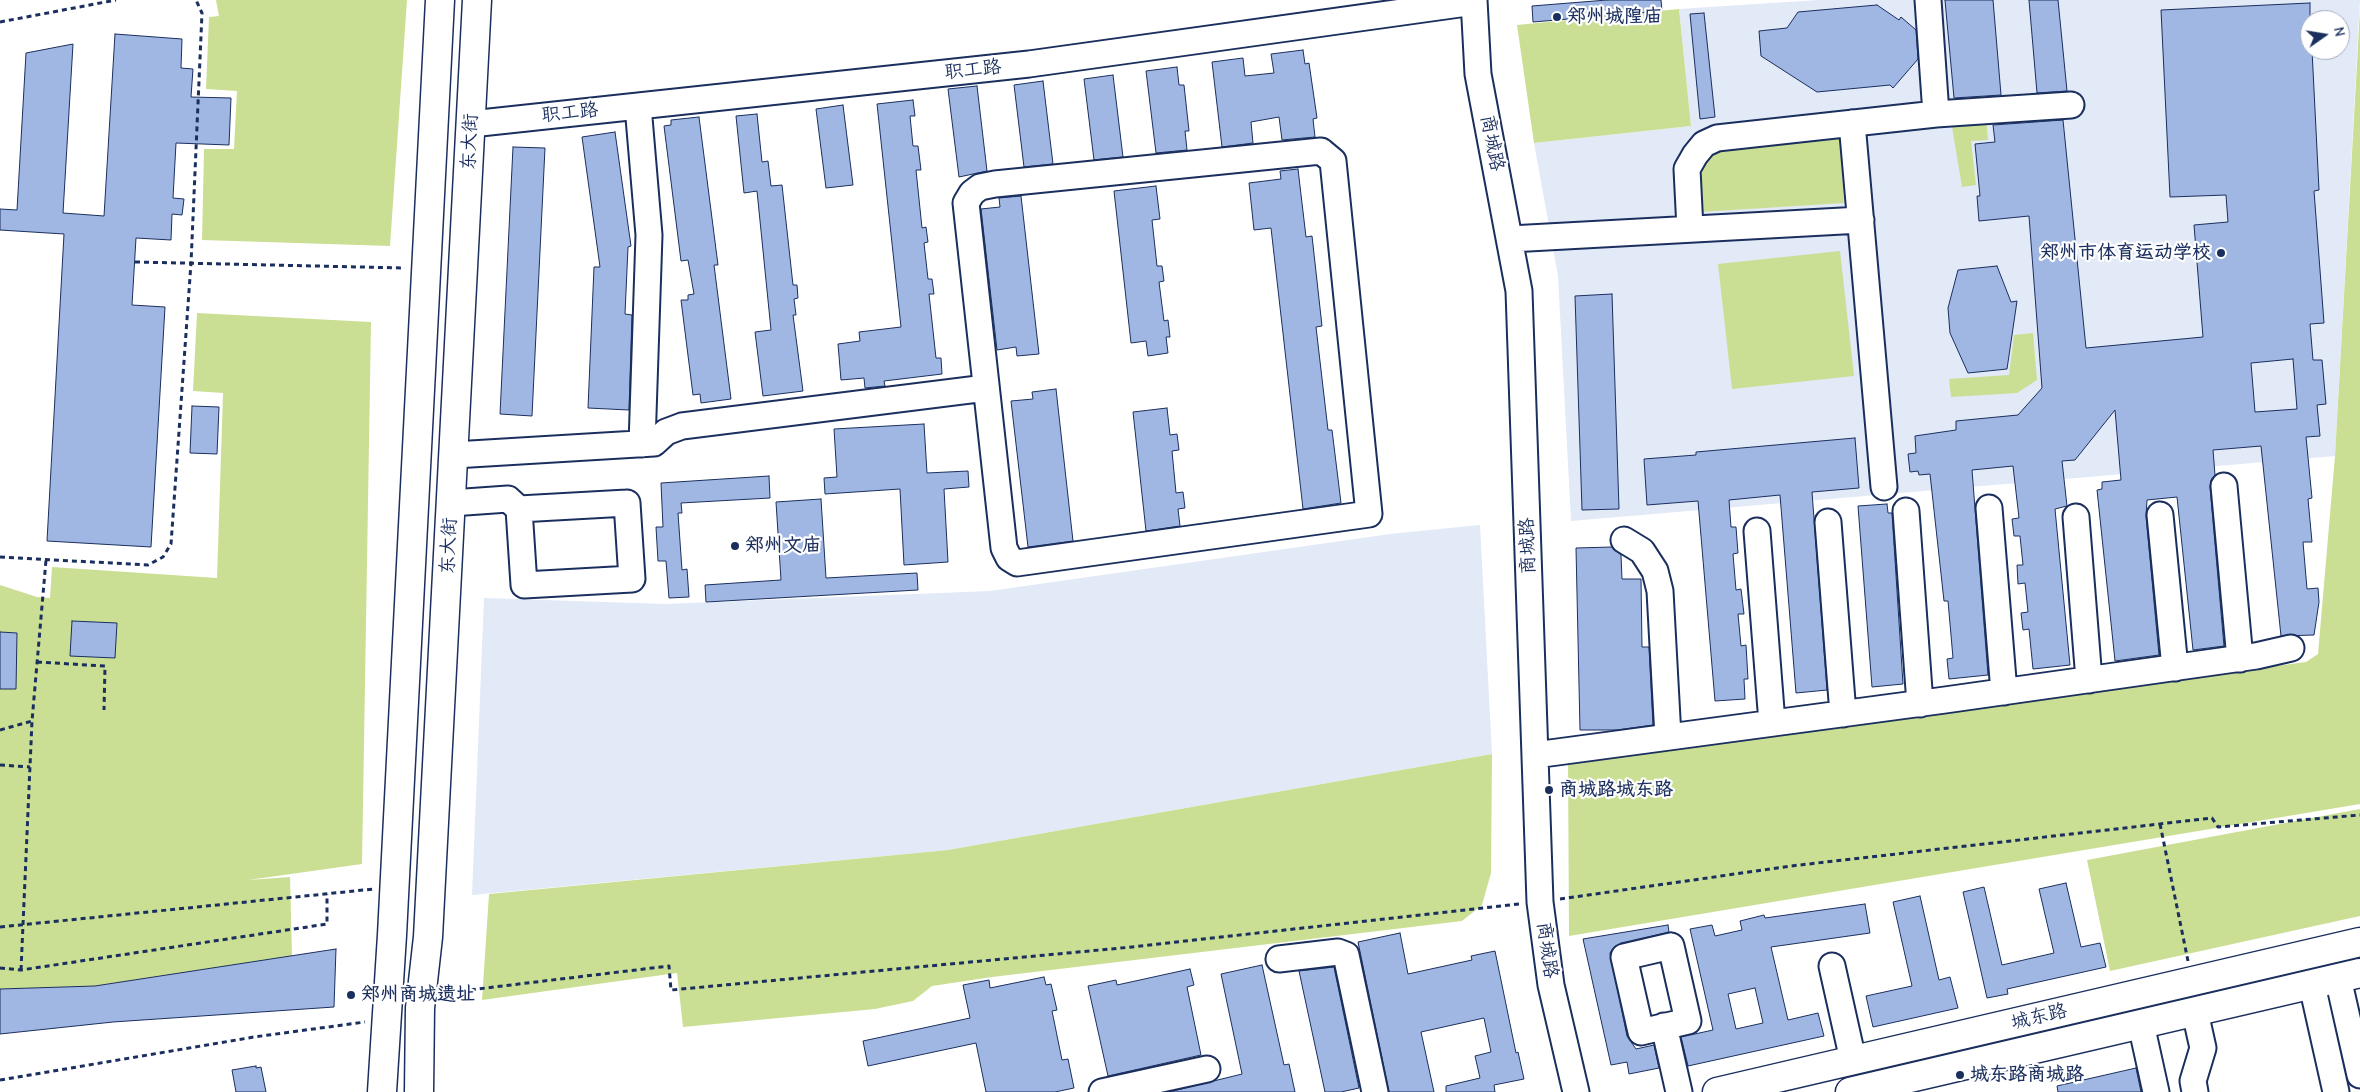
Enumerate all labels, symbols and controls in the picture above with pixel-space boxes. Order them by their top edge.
place label: 郑州城隍庙 [1567,6,1662,28]
north arrow [2300,10,2350,60]
marker: 郑州城隍庙 [1551,11,1563,23]
text: N [2330,25,2348,38]
street label: 职工路 [943,56,1003,84]
street label: 职工路 [540,99,600,127]
street label: 东大街 [457,113,483,171]
street label: 商城路 [1475,113,1509,173]
place label: 郑州市体育运动学校 [2040,242,2211,264]
marker: 郑州市体育运动学校 [2215,247,2227,259]
street label: 东大街 [436,517,462,575]
street label: 商城路 [1516,517,1540,575]
place label: 郑州文庙 [745,535,821,557]
marker: 郑州文庙 [729,540,741,552]
place label: 商城路城东路 [1559,779,1673,801]
marker: 商城路城东路 [1543,784,1555,796]
street label: 商城路 [1532,920,1562,980]
place label: 郑州商城遗址 [361,984,475,1006]
marker: 郑州商城遗址 [345,989,357,1001]
street label: 城东路 [2009,999,2069,1035]
place label: 城东路商城路 [1970,1064,2084,1086]
marker: 城东路商城路 [1954,1069,1966,1081]

